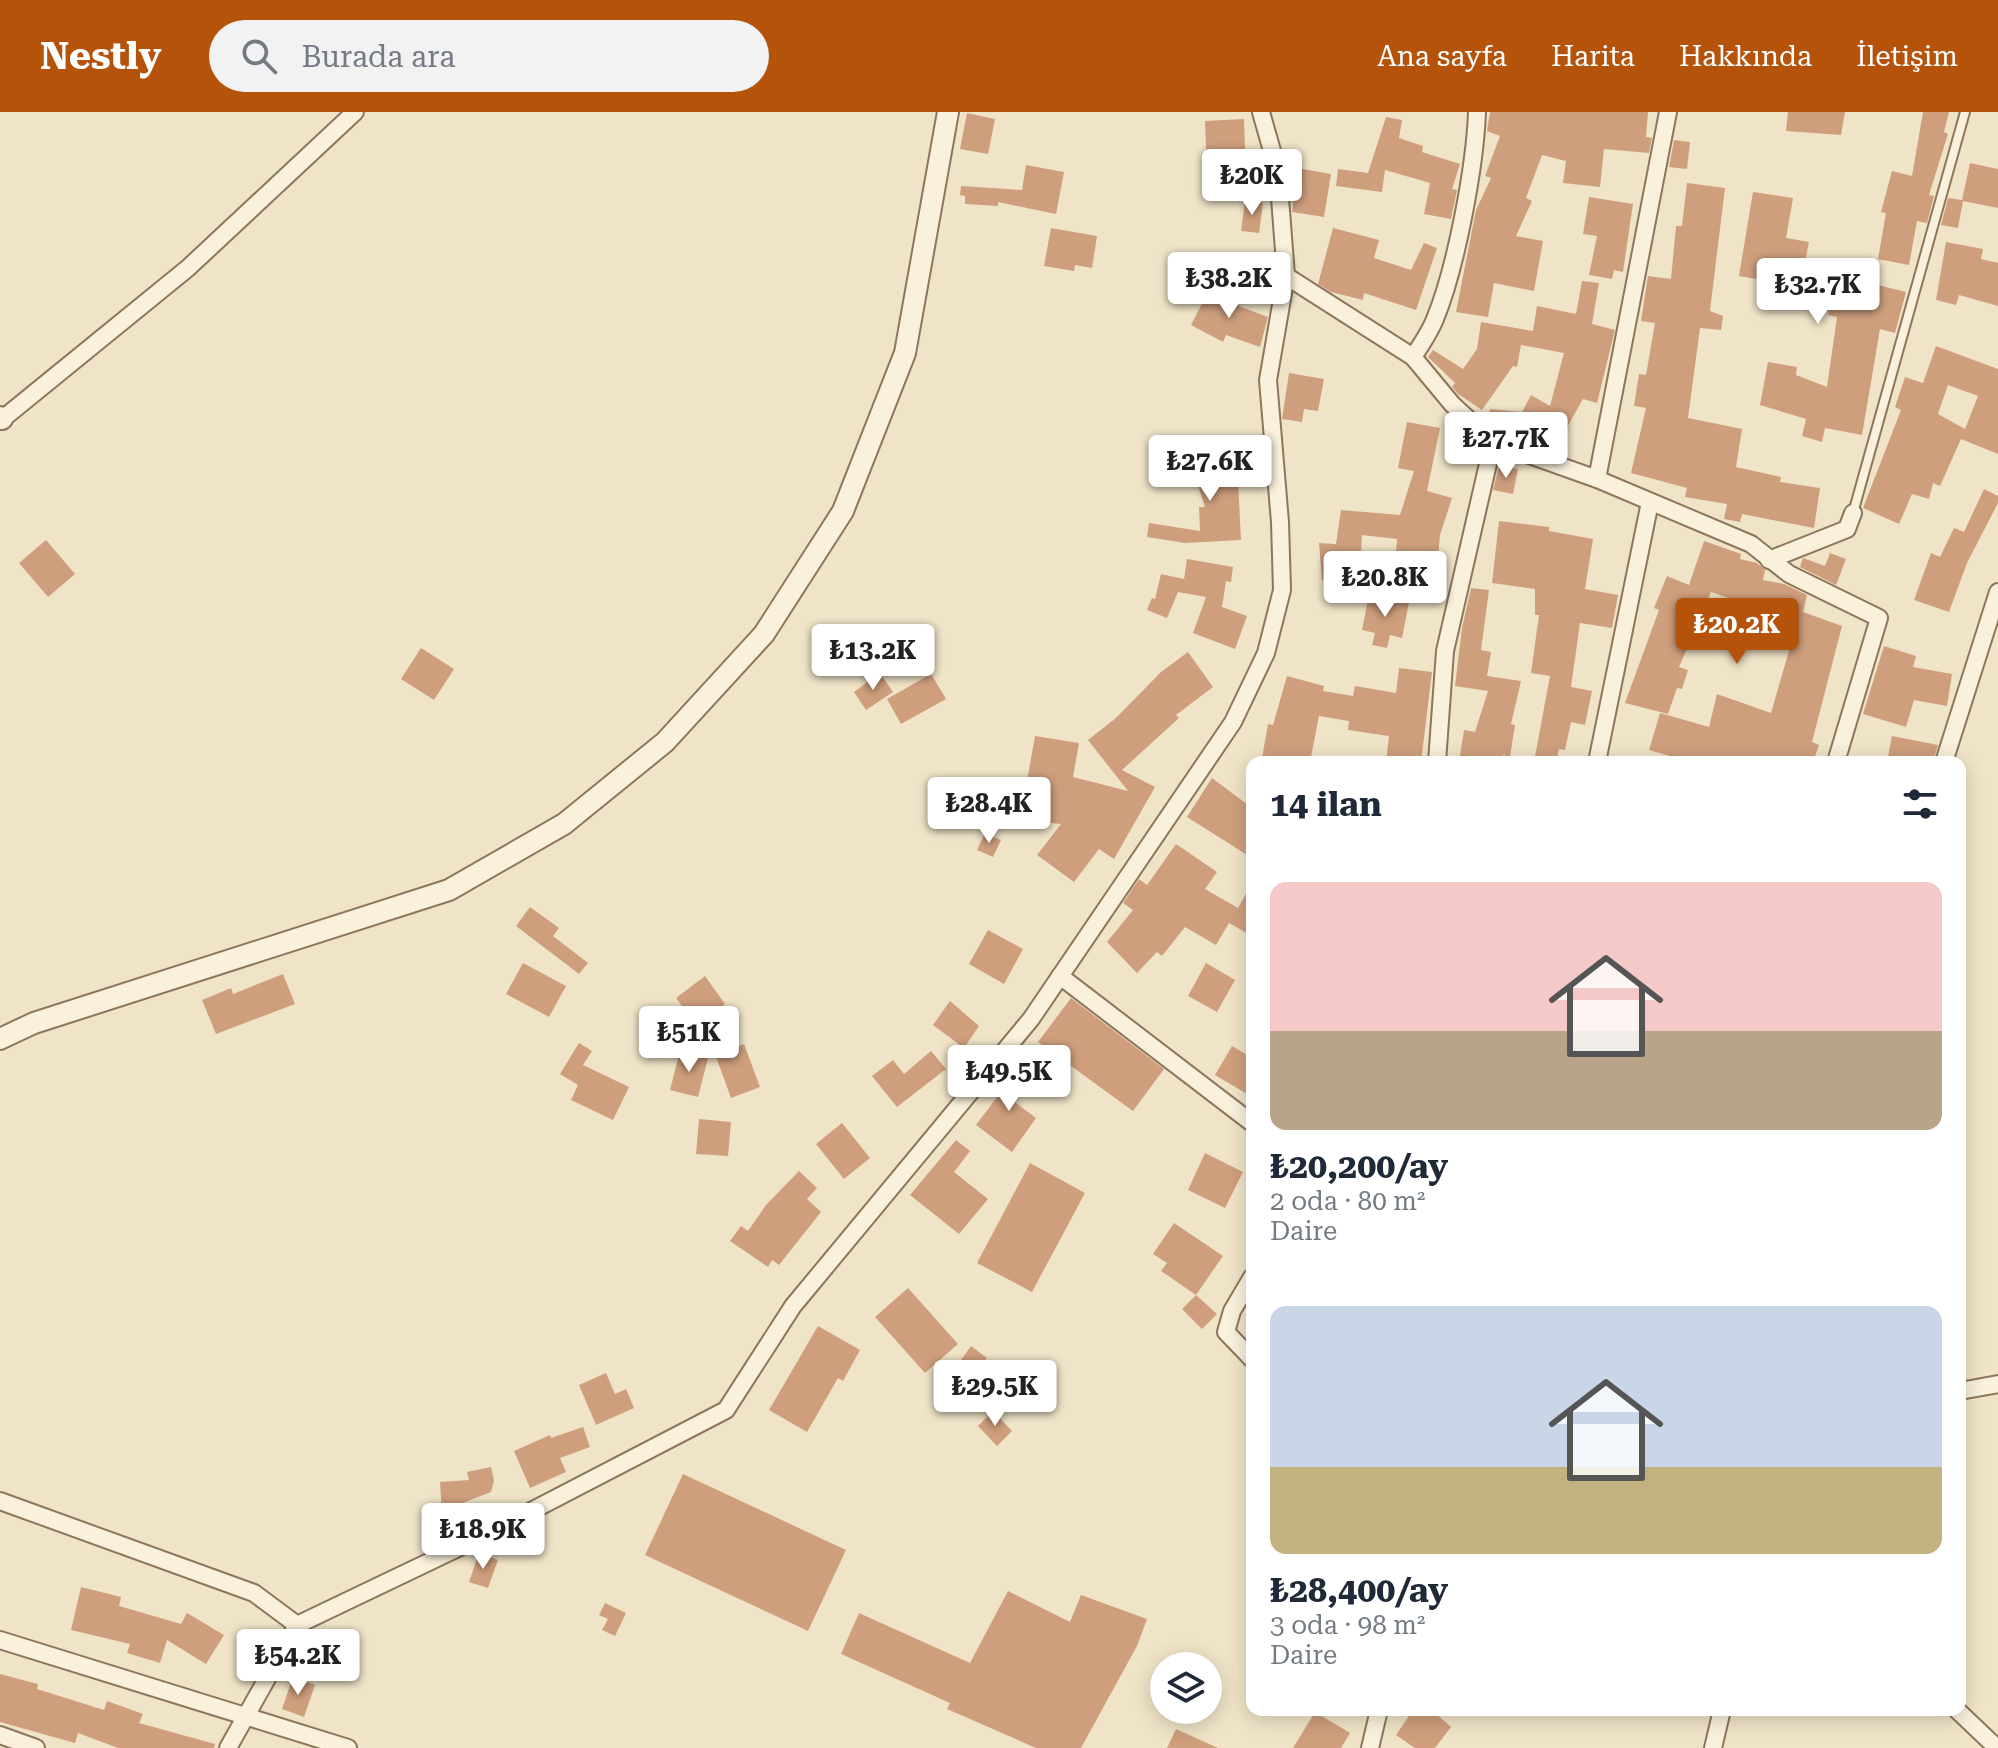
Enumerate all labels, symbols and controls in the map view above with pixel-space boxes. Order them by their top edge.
search box [209,20,769,92]
text: Nestly [40,34,161,78]
icon: search [237,34,281,78]
text: Burada ara [301,39,456,74]
text: Ana sayfa [1377,40,1507,73]
text: Harita [1551,40,1635,73]
text: Hakkında [1679,40,1812,73]
text: İletişim [1856,40,1958,73]
pin: ₺20K [1205,149,1299,217]
text: ₺20K [1220,160,1284,190]
pin: ₺38.2K [1164,252,1294,320]
pin: ₺32.7K [1753,258,1883,326]
text: ₺38.2K [1186,263,1272,293]
text: ₺32.7K [1775,269,1861,299]
pin: ₺27.7K [1441,412,1571,480]
text: ₺27.7K [1463,423,1549,453]
pin: ₺27.6K [1145,435,1275,503]
text: ₺27.6K [1167,446,1253,476]
pin: ₺20.8K [1320,551,1450,619]
text: ₺20.8K [1342,562,1428,592]
pin: ₺20.2K [1672,598,1802,666]
text: ₺20.2K [1694,609,1780,639]
pin: ₺13.2K [808,624,938,692]
text: ₺13.2K [830,635,916,665]
pin: ₺28.4K [924,777,1054,845]
icon: filters [1898,782,1942,826]
text: 14 ilan [1270,784,1382,824]
text: ₺28.4K [946,788,1032,818]
icon: home [1534,934,1678,1078]
pin: ₺51K [642,1006,736,1074]
text: ₺51K [657,1017,721,1047]
pin: ₺49.5K [944,1045,1074,1113]
text: ₺49.5K [966,1056,1052,1086]
text: ₺20,200/ay [1270,1146,1448,1186]
text: 2 oda · 80 m² [1270,1186,1425,1216]
text: Daire [1270,1216,1337,1246]
icon: home [1534,1358,1678,1502]
pin: ₺29.5K [930,1360,1060,1428]
text: ₺29.5K [952,1371,1038,1401]
pin: ₺18.9K [418,1503,548,1571]
text: ₺18.9K [440,1514,526,1544]
text: ₺28,400/ay [1270,1570,1448,1610]
text: 3 oda · 98 m² [1270,1610,1425,1640]
pin: ₺54.2K [233,1629,363,1697]
text: ₺54.2K [255,1640,341,1670]
text: Daire [1270,1640,1337,1670]
map controls [1150,1652,1222,1724]
button: layers [1150,1652,1222,1724]

